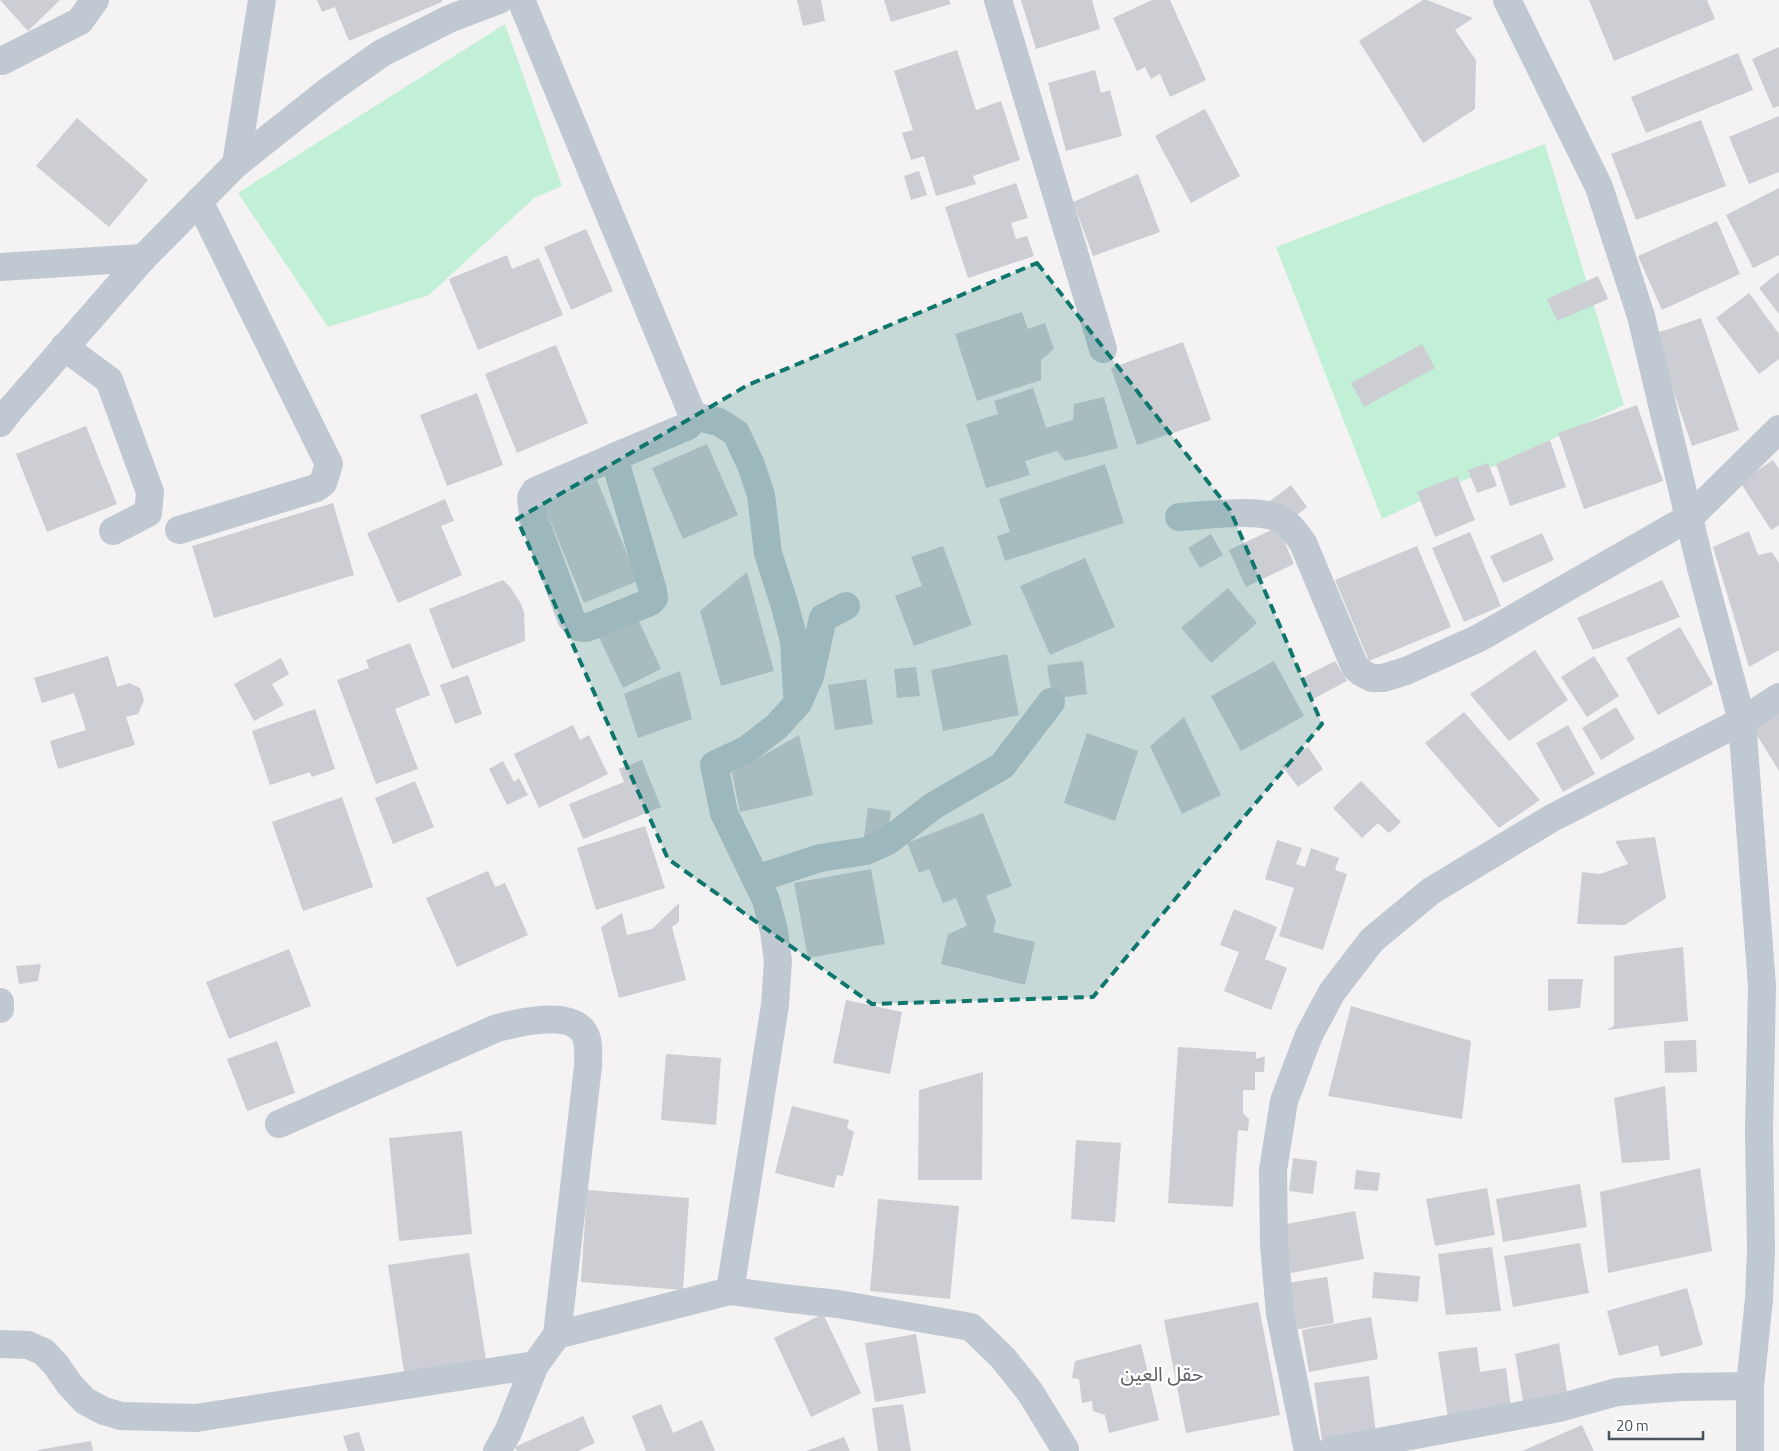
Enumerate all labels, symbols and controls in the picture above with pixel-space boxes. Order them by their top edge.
district label: حقل العين [1120,1358,1204,1389]
scale bar [1609,1408,1703,1440]
text: 20 m [1616,1414,1649,1437]

